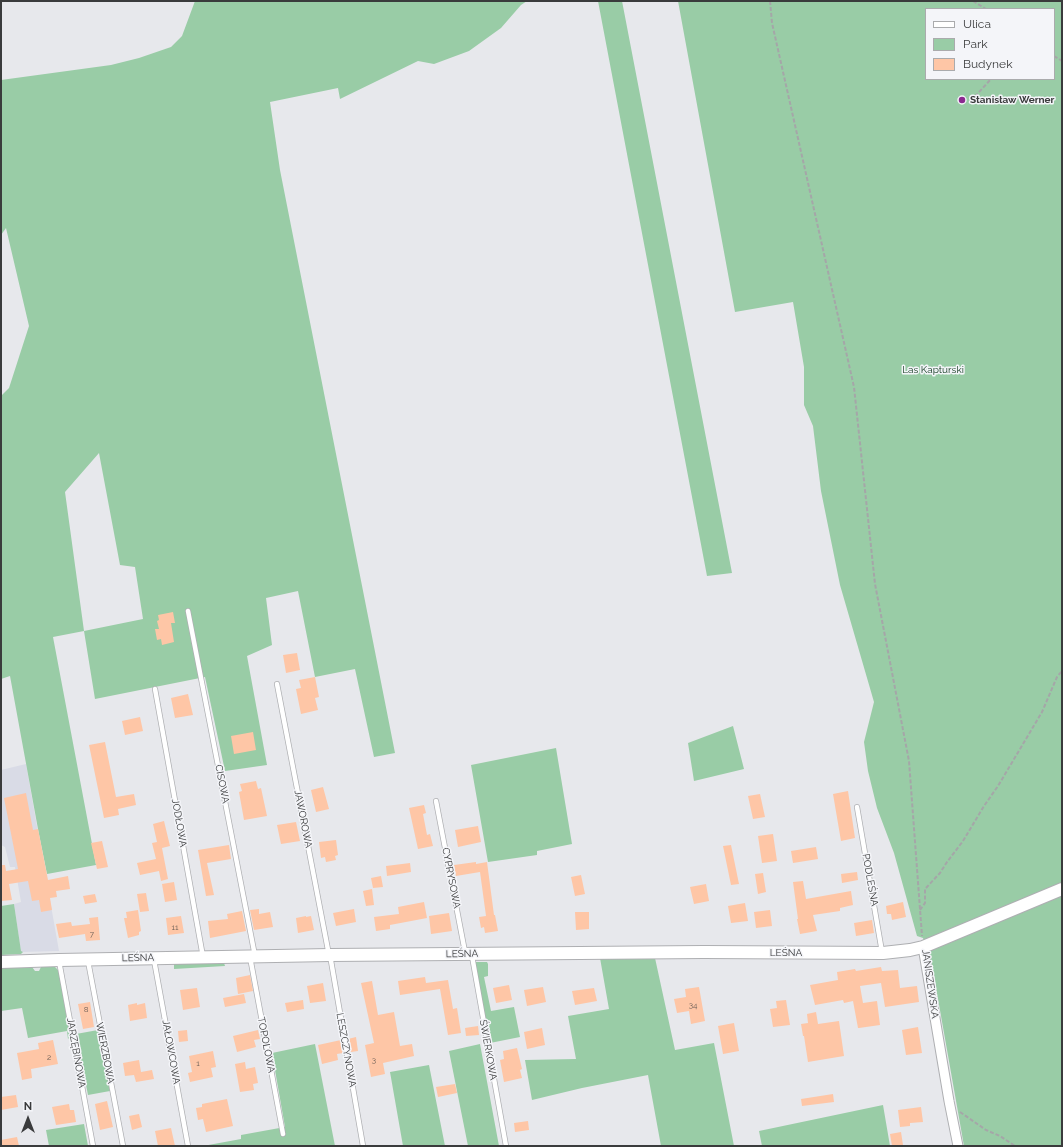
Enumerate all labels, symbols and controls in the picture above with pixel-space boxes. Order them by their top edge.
legend [925,8,1055,80]
text: Ulica [963,17,991,31]
text: Park [963,37,988,51]
text: Budynek [963,57,1013,71]
place label: Stanisław Werner [970,94,1054,106]
marker: Stanisław Werner [957,95,967,105]
park label: Las Kapturski [902,364,964,376]
street label: CISOWA [212,764,232,804]
street label: JAWOROWA [291,789,315,849]
street label: JODŁOWA [169,798,189,848]
street label: CYPRYSOWA [439,846,463,910]
street label: PODLEŚNA [859,853,881,907]
house number: 11 [172,923,178,933]
house number: 7 [90,930,94,940]
street label: LEŚNA [770,947,802,959]
street label: LEŚNA [446,948,478,960]
street label: JANISZEWSKA [919,949,941,1019]
street label: LEŚNA [122,952,154,964]
house number: 34 [689,1001,697,1011]
house number: 8 [84,1005,88,1015]
street label: LESZCZYNOWA [334,1012,358,1088]
street label: TOPOLOWA [255,1016,277,1074]
street label: JARZĘBINOWA [64,1017,88,1089]
street label: JAŁOWCOWA [159,1019,183,1085]
street label: ŚWIERKOWA [477,1019,499,1081]
street label: WIERZBOWA [93,1021,117,1085]
house number: 2 [47,1053,51,1063]
house number: 3 [372,1056,376,1066]
house number: 1 [196,1059,200,1069]
north arrow [8,1099,48,1139]
text: N [24,1100,32,1113]

